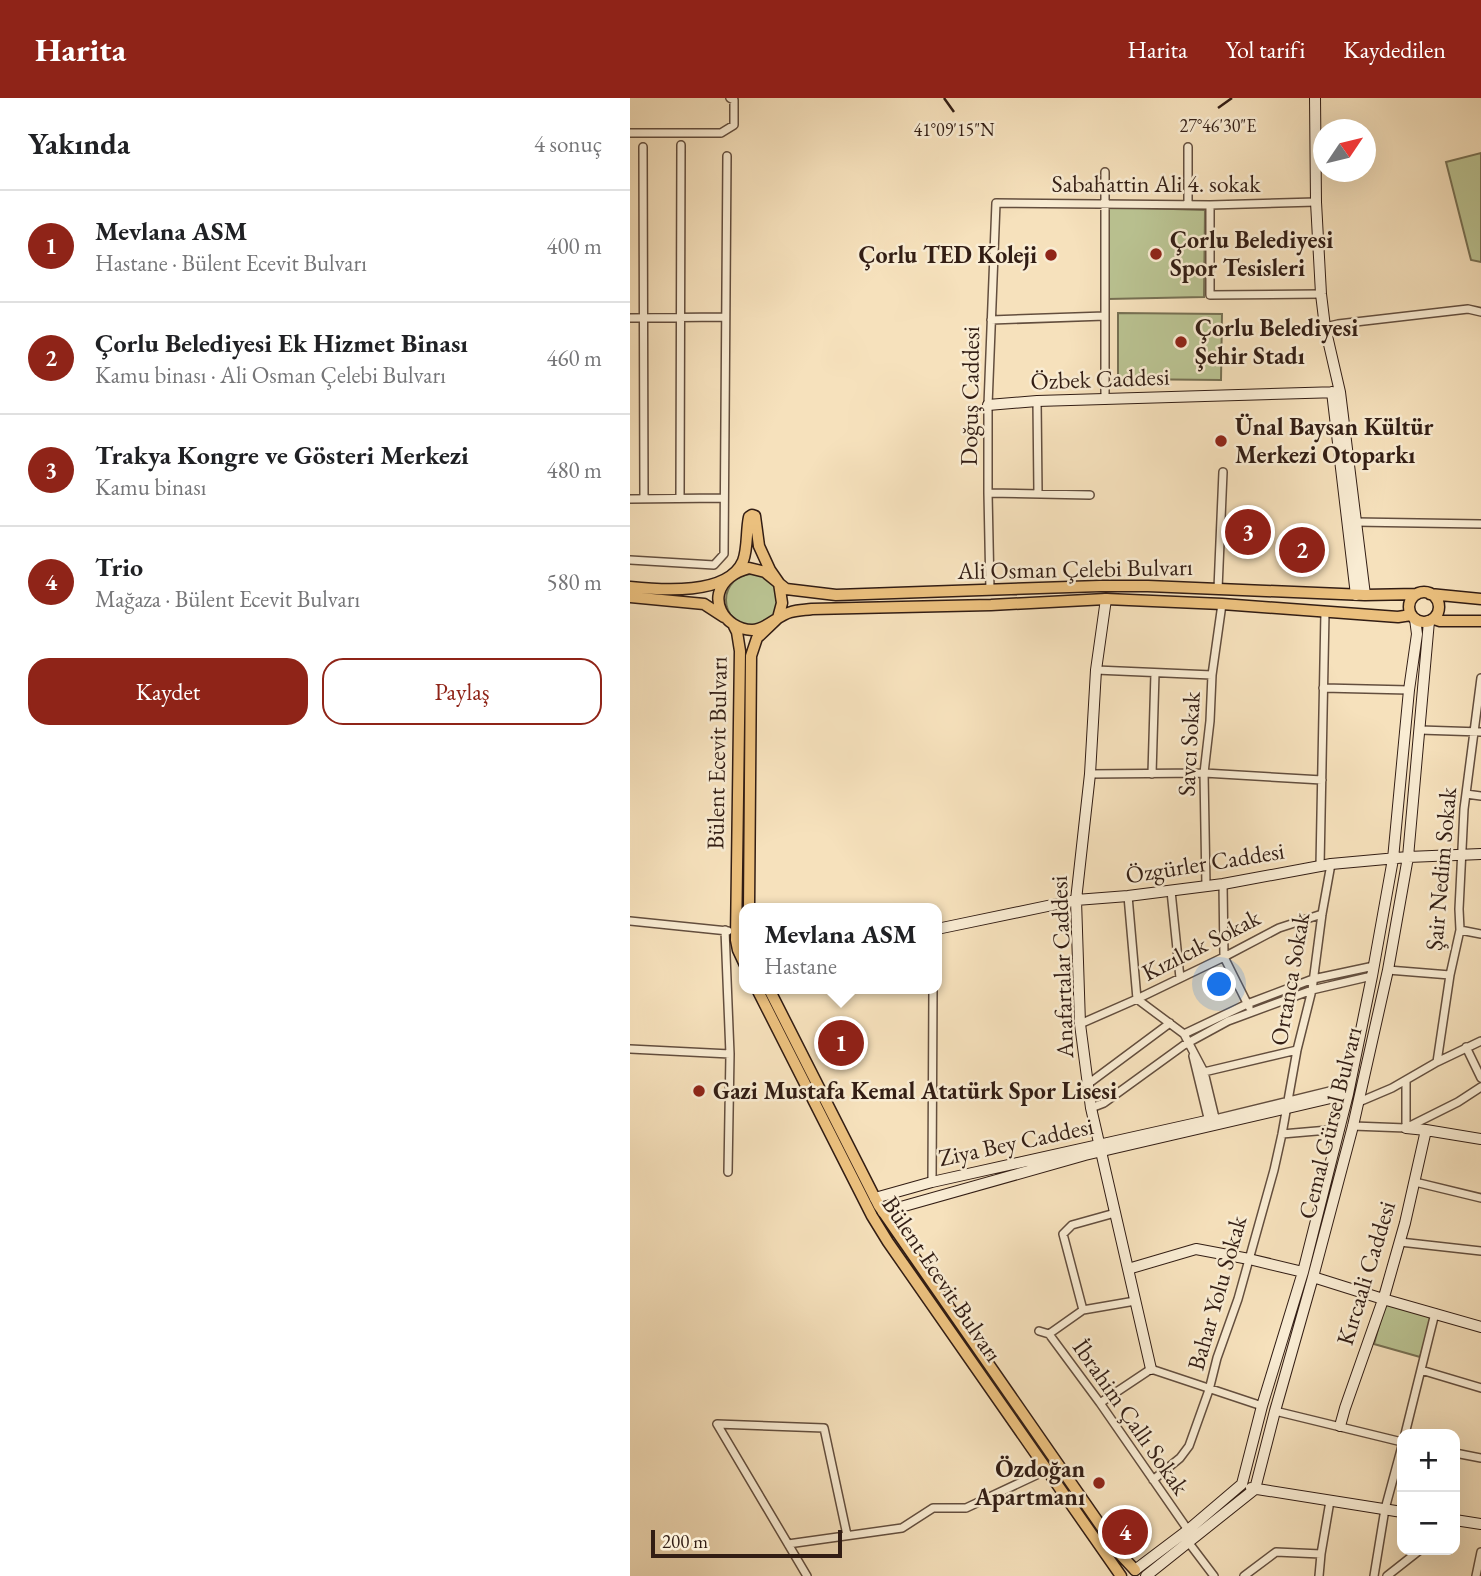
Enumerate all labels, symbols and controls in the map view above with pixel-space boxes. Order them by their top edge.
text: Harita [35,28,126,71]
text: Harita [1128,34,1188,65]
text: Yol tarifi [1226,34,1305,65]
text: Kaydedilen [1343,34,1446,65]
text: 27°46'30"E [1180,114,1256,137]
text: 41°09'15"N [914,118,995,141]
north arrow [1313,119,1376,182]
text: Yakında [28,124,130,163]
text: 4 sonuç [534,129,602,159]
street label: Sabahattin Ali 4. sokak [1052,168,1261,199]
text: Mevlana ASM [95,214,247,248]
place label: Çorlu Belediyesi Spor Tesisleri [1170,224,1333,283]
text: 1 [45,231,57,261]
text: 400 m [546,231,602,261]
place label: Çorlu TED Koleji [858,239,1037,271]
marker: Çorlu Belediyesi Spor Tesisleri [1148,246,1164,262]
marker: Çorlu TED Koleji [1043,247,1059,263]
text: Hastane · Bülent Ecevit Bulvarı [95,248,367,278]
place label: Çorlu Belediyesi Şehir Stadı [1195,312,1358,372]
text: Çorlu Belediyesi Ek Hizmet Binası [95,326,468,360]
street label: Doğuş Caddesi [953,326,986,466]
marker: Çorlu Belediyesi Şehir Stadı [1173,334,1189,350]
text: 2 [45,343,57,373]
text: 460 m [546,343,602,373]
text: Kamu binası · Ali Osman Çelebi Bulvarı [95,360,446,390]
street label: Özbek Caddesi [1030,361,1170,396]
place label: Ünal Baysan Kültür Merkezi Otoparkı [1235,411,1433,470]
marker: Ünal Baysan Kültür Merkezi Otoparkı [1213,433,1229,449]
text: Trakya Kongre ve Gösteri Merkezi [95,438,469,472]
text: 3 [45,455,57,485]
text: 480 m [546,455,602,485]
text: Kamu binası [95,472,206,502]
pin: 3 [1225,506,1271,558]
pin: 2 [1279,524,1325,576]
text: Trio [95,550,143,584]
street label: Ali Osman Çelebi Bulvarı [956,551,1193,586]
text: 4 [45,567,57,597]
text: 580 m [546,567,602,597]
text: Mağaza · Bülent Ecevit Bulvarı [95,584,360,614]
street label: Bülent Ecevit Bulvarı [699,656,734,850]
button: Kaydet [28,658,308,725]
button: Paylaş [322,658,602,725]
street label: Savcı Sokak [1170,690,1207,797]
street label: Şair Nedim Sokak [1418,785,1463,952]
street label: Özgürler Caddesi [1123,835,1287,890]
street label: Anafartalar Caddesi [1043,875,1080,1060]
street label: Kızılcık Sokak [1136,901,1266,988]
popup [739,903,942,994]
street label: Ortanca Sokak [1263,909,1317,1048]
text: Mevlana ASM [764,917,917,951]
text: Hastane [764,951,837,981]
your location [1202,967,1236,1001]
pin: 1 [818,1017,864,1069]
street label: Cemal Gürsel Bulvarı [1291,1023,1368,1222]
place label: Gazi Mustafa Kemal Atatürk Spor Lisesi [713,1075,1117,1106]
marker: Gazi Mustafa Kemal Atatürk Spor Lisesi [691,1083,707,1099]
street label: Ziya Bey Caddesi [936,1110,1096,1173]
street label: Bülent Ecevit Bulvarı [876,1190,1009,1368]
street label: Kırcaali Caddesi [1329,1197,1402,1349]
street label: Bahar Yolu Sokak [1180,1211,1254,1374]
street label: İbrahim Çallı Sokak [1066,1333,1197,1501]
map controls [1397,1429,1460,1555]
button: + [1397,1429,1460,1492]
place label: Özdoğan Apartmanı [974,1453,1085,1512]
marker: Özdoğan Apartmanı [1091,1475,1107,1491]
button: − [1397,1492,1460,1555]
pin: 4 [1102,1506,1148,1558]
scale bar [651,1527,842,1559]
text: 200 m [662,1529,708,1554]

